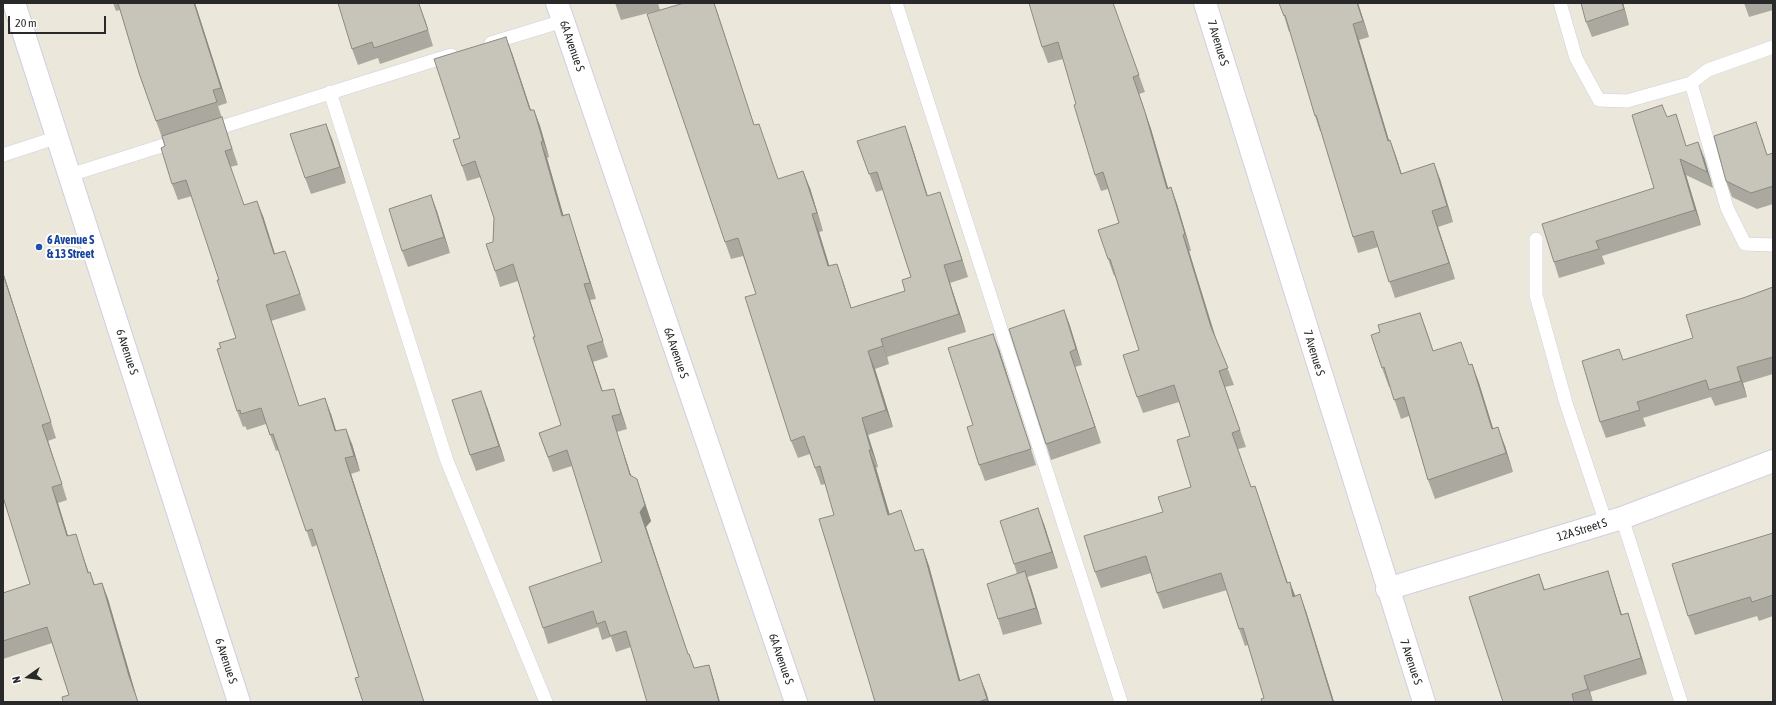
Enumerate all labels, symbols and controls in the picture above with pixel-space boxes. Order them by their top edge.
scale bar [10,8,108,34]
text: 20 m [15,16,37,30]
street label: 7 Avenue S [1204,18,1232,68]
street label: 6A Avenue S [557,19,587,73]
place label: 6 Avenue S & 13 Street [47,233,94,261]
marker: 6 Avenue S & 13 Street [34,242,44,252]
street label: 6A Avenue S [661,326,691,380]
street label: 6 Avenue S [113,327,141,377]
street label: 7 Avenue S [1300,328,1328,378]
street label: 12A Street S [1555,516,1609,544]
street label: 6A Avenue S [766,632,796,686]
street label: 6 Avenue S [212,636,240,686]
street label: 7 Avenue S [1397,637,1425,687]
north arrow [8,657,48,697]
text: N [10,675,23,685]

